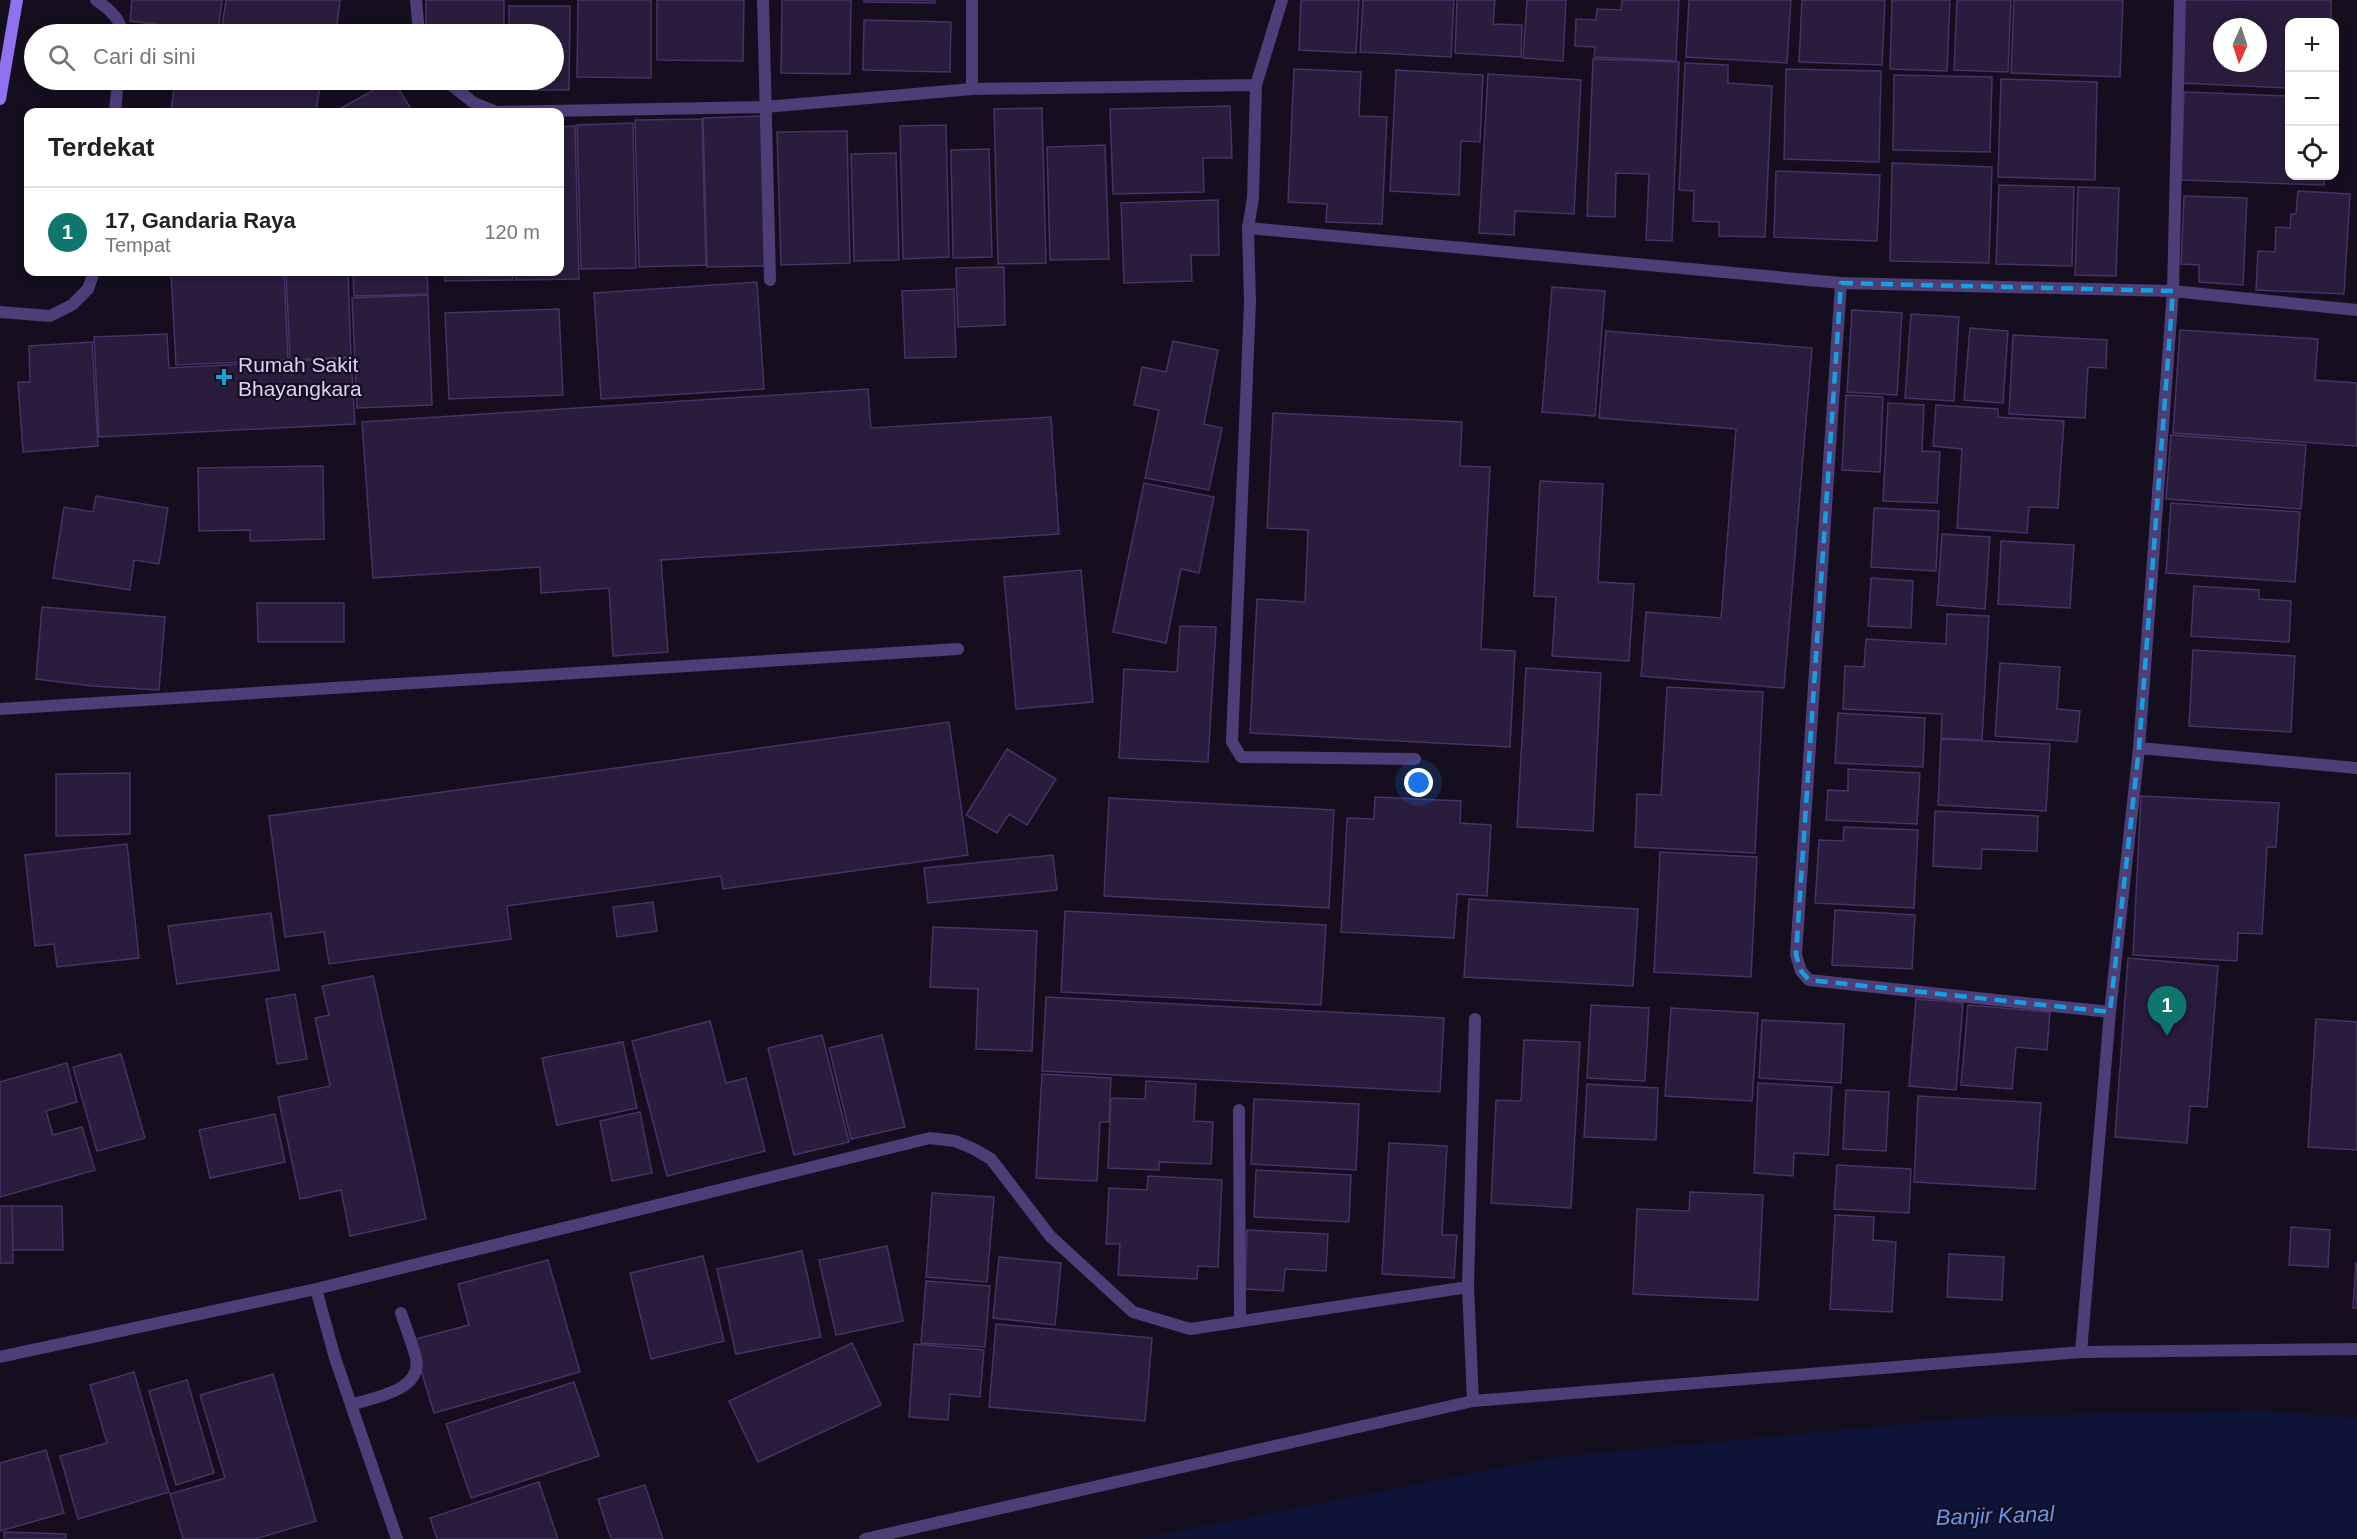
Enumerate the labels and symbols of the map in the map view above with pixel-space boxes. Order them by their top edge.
north arrow [2213,18,2267,72]
place label: Rumah Sakit Bhayangkara [238,353,362,400]
marker: Rumah Sakit Bhayangkara [215,368,233,386]
your location [1404,768,1433,797]
pin: 1 [2148,986,2186,1036]
water label: Banjir Kanal [1935,1501,2056,1530]

